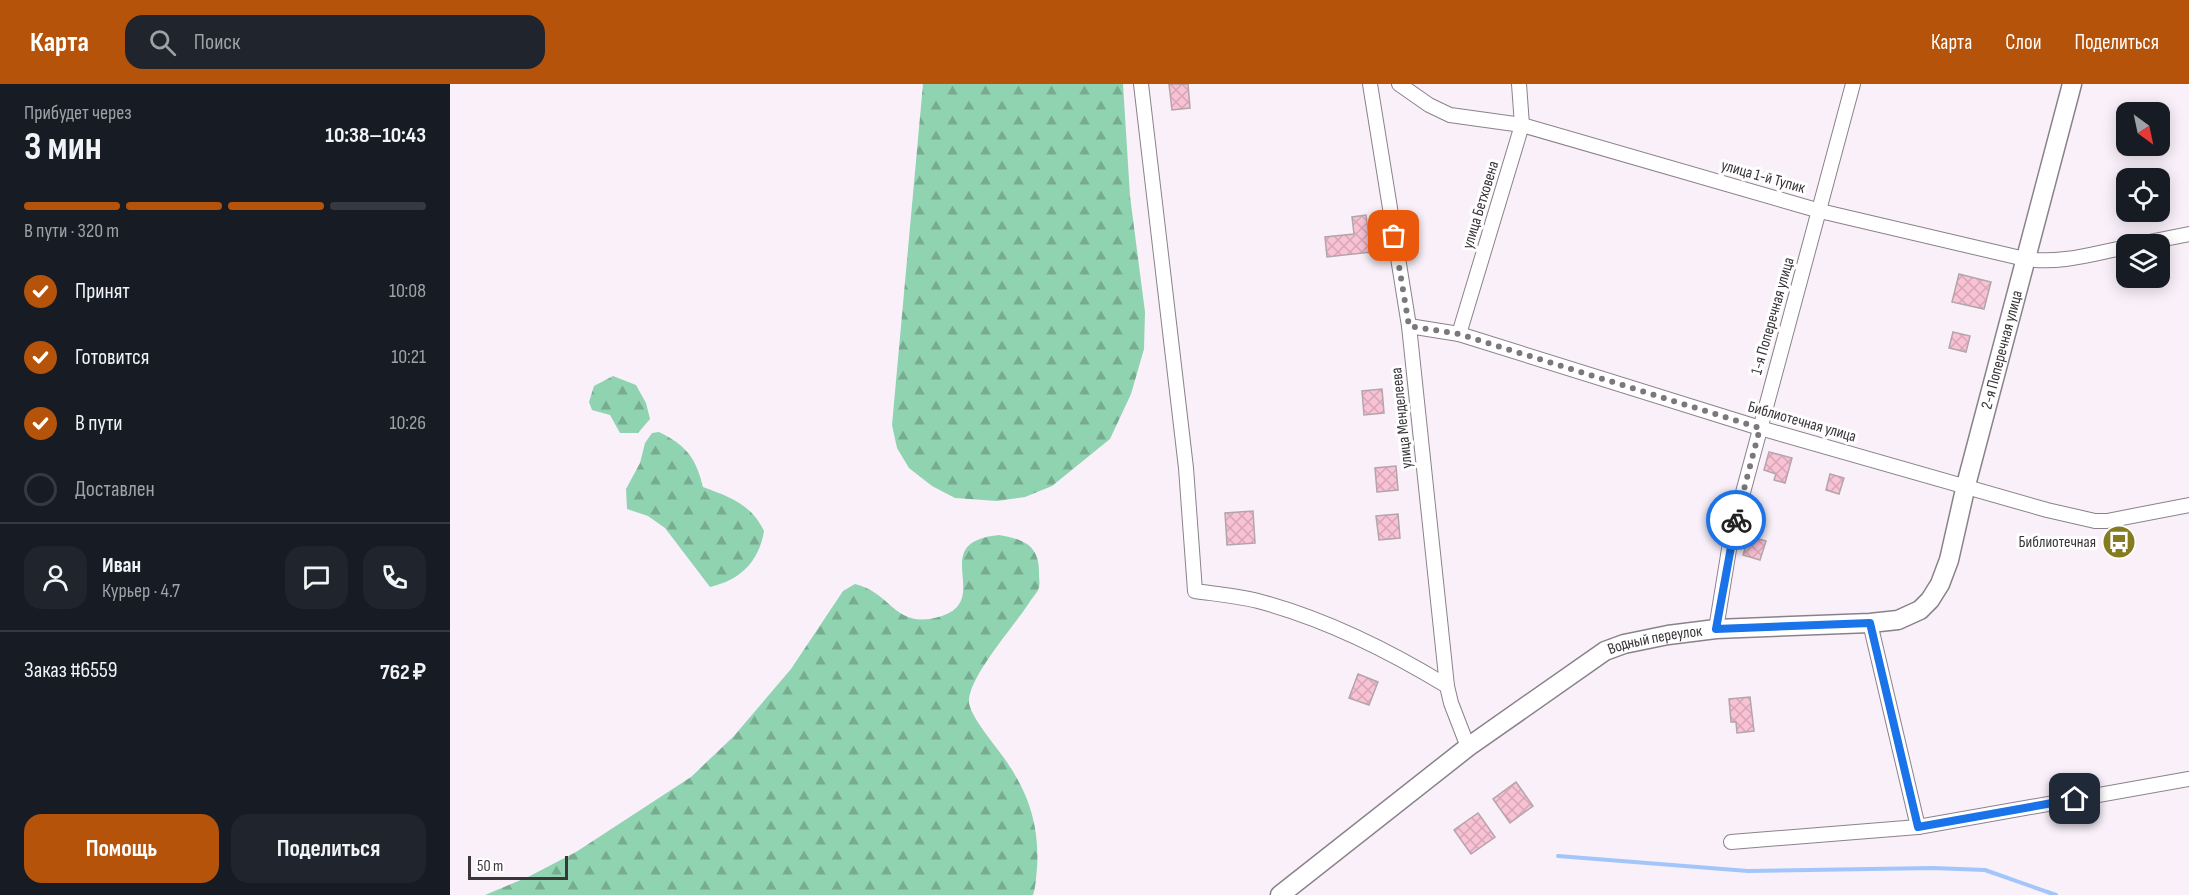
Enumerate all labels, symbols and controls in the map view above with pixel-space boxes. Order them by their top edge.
search box [125,15,545,69]
text: Карта [30,26,89,59]
icon: search [146,26,179,59]
text: Поиск [194,29,240,56]
text: Карта [1931,30,1972,55]
text: Слои [2005,30,2041,55]
text: Поделиться [2074,30,2159,55]
text: Прибудет через [24,101,132,125]
north arrow [2116,102,2170,156]
map controls [2116,102,2170,288]
text: 10:38–10:43 [325,122,426,149]
text: 3 мин [24,124,102,171]
street label: улица 1-й Тупик [1719,156,1808,198]
street label: улица Бетховена [1459,159,1503,251]
button: locate [2116,168,2170,222]
pin [1368,210,1419,261]
text: В пути · 320 m [24,219,119,243]
icon: bag [1377,219,1410,252]
button: layers [2116,234,2170,288]
street label: 1-я Поперечная улица [1747,255,1799,377]
icon: check [24,275,57,308]
text: Принят [75,278,130,305]
text: 10:08 [389,279,426,303]
street label: 2-я Поперечная улица [1977,288,2027,411]
icon: check [24,341,57,374]
text: Готовится [75,344,149,371]
text: 10:21 [391,345,426,369]
street label: улица Менделеева [1387,367,1417,469]
street label: Библиотечная улица [1746,397,1858,447]
icon: check [24,407,57,440]
text: В пути [75,410,123,437]
text: 10:26 [390,411,426,435]
text: Доставлен [75,476,155,503]
courier [1706,490,1766,550]
icon: bike [1720,504,1753,537]
bus stop icon: Библиотечная [2101,524,2137,560]
place label: Библиотечная [2019,533,2096,552]
button: person [24,546,87,609]
button: chat [285,546,348,609]
button: phone [363,546,426,609]
text: Иван [102,552,141,579]
text: Курьер · 4.7 [102,579,180,603]
street label: Водный переулок [1605,621,1704,659]
text: Заказ #6559 [24,657,118,684]
text: 762 ₽ [380,659,426,686]
pin [2049,773,2100,824]
icon: home [2058,782,2091,815]
button: Помощь [24,814,219,883]
button: Поделиться [231,814,426,883]
scale bar [468,853,568,880]
text: 50 m [477,857,503,876]

